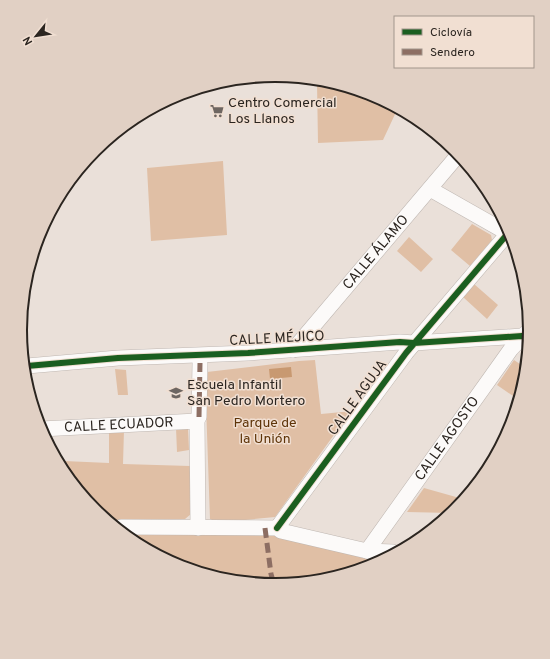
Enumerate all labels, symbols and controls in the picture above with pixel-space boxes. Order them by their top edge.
north arrow [16,16,56,56]
legend [394,16,534,68]
text: Ciclovía [430,25,472,41]
text: N [20,34,36,47]
text: Sendero [430,45,475,61]
place label: Centro Comercial Los Llanos [228,95,337,128]
supermarket icon: Centro Comercial Los Llanos [209,103,225,119]
street label: CALLE ÁLAMO [339,211,412,293]
street label: CALLE MÉJICO [229,327,325,350]
street label: CALLE AGUJA [325,357,391,439]
place label: Escuela Infantil San Pedro Mortero [187,377,305,410]
school or university icon: Escuela Infantil San Pedro Mortero [168,385,184,401]
street label: CALLE AGOSTO [411,393,483,484]
street label: CALLE ECUADOR [64,414,174,436]
park label: Parque de la Unión [233,415,297,448]

